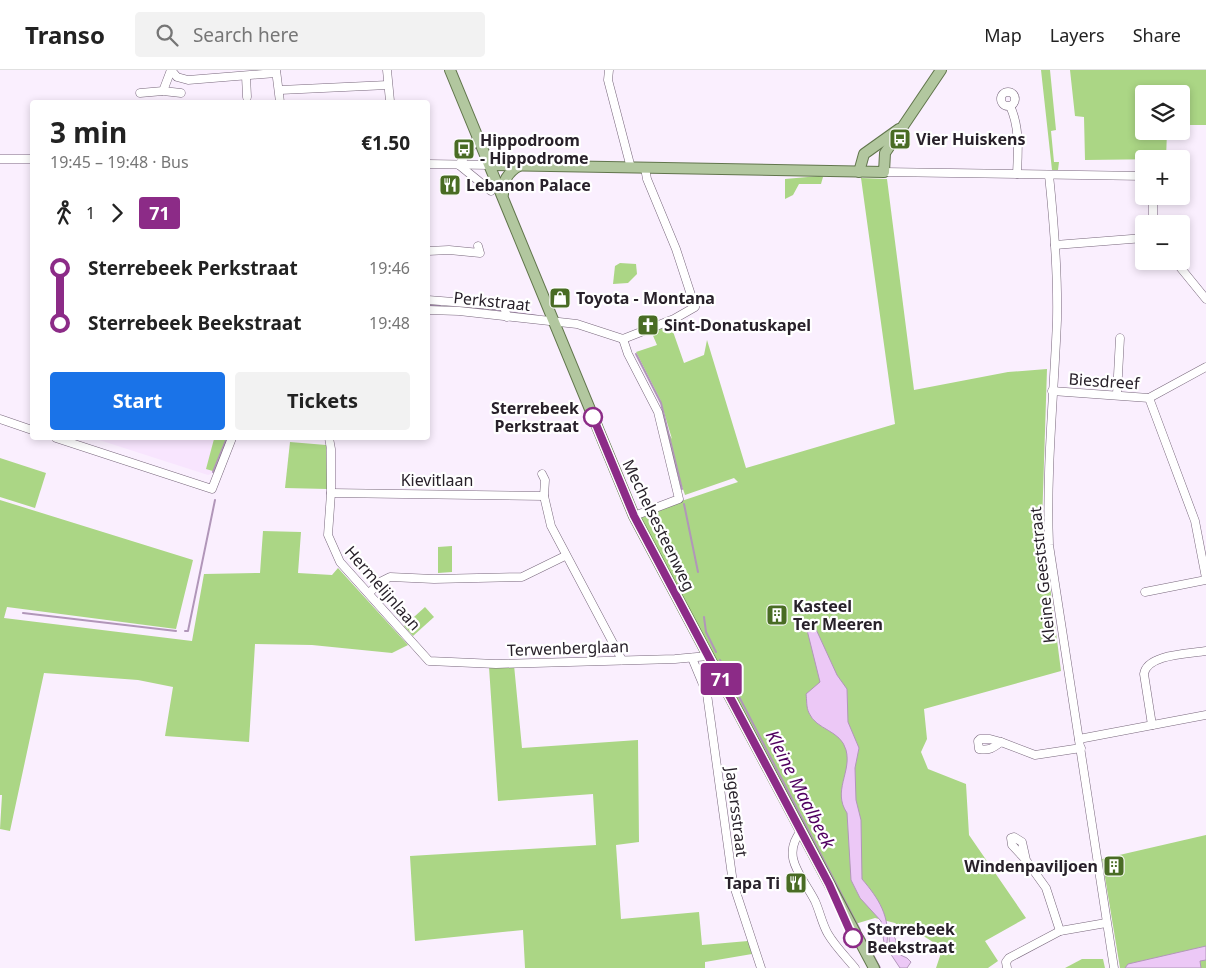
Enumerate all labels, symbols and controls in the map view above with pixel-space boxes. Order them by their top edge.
search box [135,12,485,57]
text: Transo [25,18,105,51]
icon: search [153,21,181,49]
text: Search here [193,22,299,48]
text: Map [984,23,1022,47]
text: Layers [1050,23,1105,47]
text: Share [1133,23,1181,47]
map controls [1135,85,1190,270]
button: layers [1135,85,1190,140]
text: 3 min [50,113,127,151]
bus stop icon: Vier Huiskens [888,127,912,151]
place label: Vier Huiskens [916,128,1025,150]
place label: Hippodroom - Hippodrome [480,129,589,169]
text: €1.50 [361,130,410,156]
bus stop icon: Hippodroom - Hippodrome [452,137,476,161]
button: + [1135,150,1190,205]
text: 19:45 – 19:48 · Bus [50,151,189,173]
restaurant icon: Lebanon Palace [438,173,462,197]
place label: Lebanon Palace [466,174,591,196]
icon: walk [50,199,78,227]
icon: forward [103,199,131,227]
text: 71 [149,201,170,225]
text: 1 [86,202,95,224]
button: − [1135,215,1190,270]
text: Sterrebeek Perkstraat [88,255,298,281]
text: 19:46 [369,257,410,279]
street label: Perkstraat [452,286,532,316]
shop icon: Toyota - Montana [548,286,572,310]
place label: Toyota - Montana [576,287,715,309]
text: Sterrebeek Beekstraat [88,310,301,336]
text: 19:48 [369,312,410,334]
church icon: Sint-Donatuskapel [636,313,660,337]
place label: Sint-Donatuskapel [664,314,811,336]
street label: Biesdreef [1068,368,1142,395]
button: Start [50,372,225,430]
button: Tickets [235,372,410,430]
place label: Sterrebeek Perkstraat [491,397,579,437]
marker: Sterrebeek Perkstraat [583,407,603,427]
street label: Mechelsesteenweg [618,456,700,594]
street label: Kievitlaan [401,469,473,491]
street label: Kleine Geeststraat [1024,506,1060,644]
street label: Hermelijnlaan [340,541,426,635]
place label: Kasteel Ter Meeren [793,595,883,635]
building icon: Kasteel Ter Meeren [765,603,789,627]
street label: Terwenberglaan [507,635,629,661]
line badge: 71 [698,663,744,695]
text: 71 [711,667,731,691]
water label: Kleine Maalbeek [761,726,842,853]
street label: Jagersstraat [720,764,753,858]
building icon: Windenpaviljoen [1102,854,1126,878]
place label: Windenpaviljoen [964,855,1098,877]
restaurant icon: Tapa Ti [784,871,808,895]
place label: Tapa Ti [725,872,780,894]
place label: Sterrebeek Beekstraat [867,918,955,958]
marker: Sterrebeek Beekstraat [843,928,863,948]

